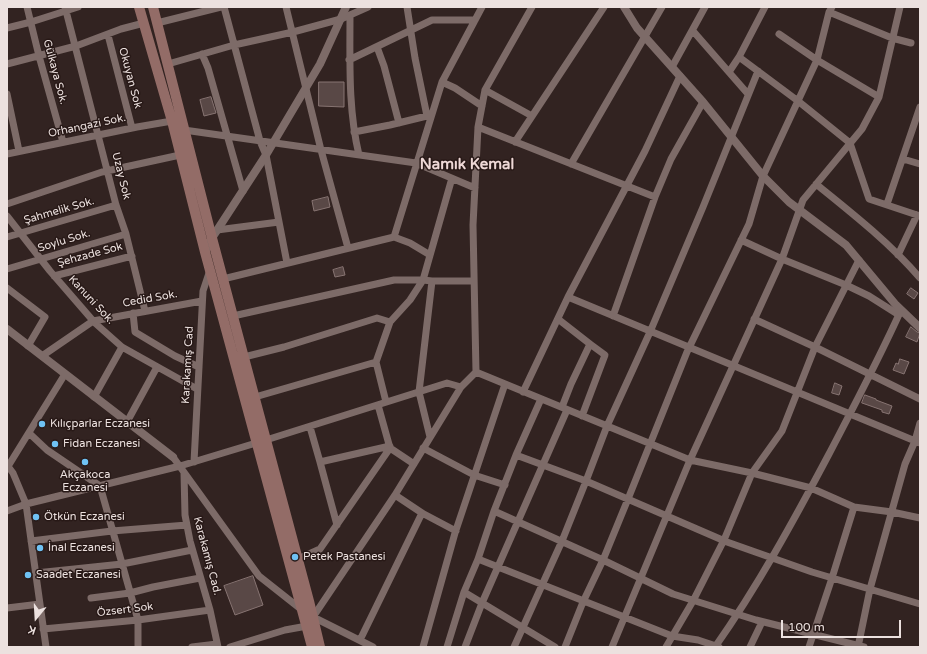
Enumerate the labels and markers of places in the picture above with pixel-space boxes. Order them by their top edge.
place label: Kılıçparlar Eczanesi [50,417,150,431]
marker: Kılıçparlar Eczanesi [37,419,47,429]
place label: Fidan Eczanesi [63,437,140,451]
marker: Fidan Eczanesi [50,439,60,449]
marker: Akçakoca Eczanesi [80,457,90,467]
place label: Akçakoca Eczanesi [60,468,110,494]
place label: Ötkün Eczanesi [44,510,125,524]
marker: Ötkün Eczanesi [31,512,41,522]
place label: İnal Eczanesi [48,541,115,555]
marker: İnal Eczanesi [35,543,45,553]
place label: Petek Pastanesi [303,550,386,564]
marker: Petek Pastanesi [290,552,300,562]
place label: Saadet Eczanesi [36,568,121,582]
marker: Saadet Eczanesi [23,570,33,580]

